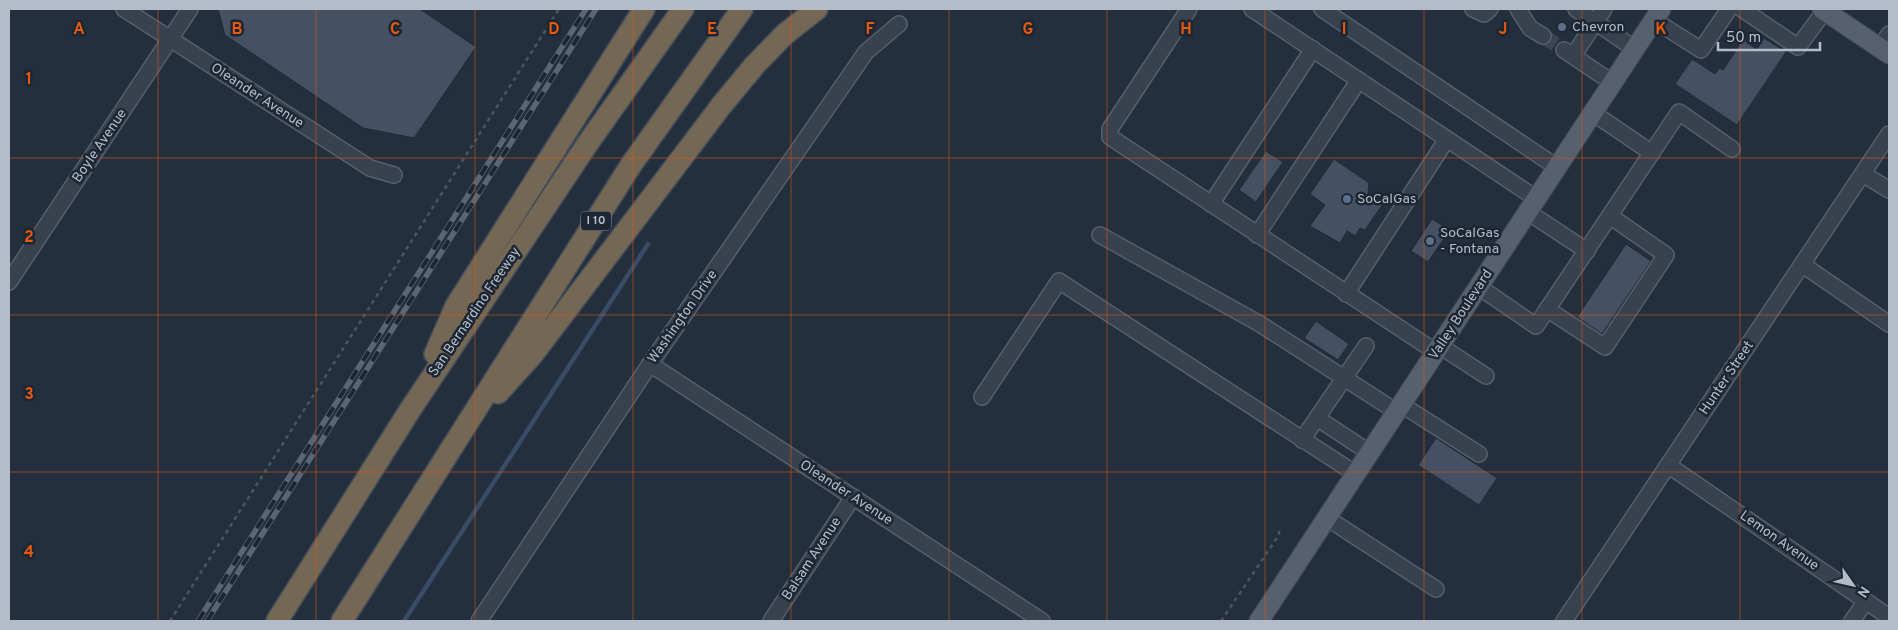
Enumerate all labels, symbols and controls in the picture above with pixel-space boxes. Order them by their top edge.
place label: Chevron [1572,19,1624,36]
text: A [73,20,85,40]
text: B [231,20,243,40]
text: C [390,20,400,40]
text: D [548,20,560,40]
text: E [707,20,717,40]
text: F [865,20,875,40]
text: G [1023,20,1033,40]
text: H [1180,20,1192,40]
text: I [1342,20,1346,40]
text: J [1499,20,1507,40]
text: K [1655,20,1667,40]
scale bar [1718,20,1820,52]
marker: Chevron [1556,21,1568,33]
text: 50 m [1726,29,1761,48]
street label: Oleander Avenue [207,60,307,132]
text: 1 [26,70,32,90]
street label: Boyle Avenue [69,106,131,186]
place label: SoCalGas [1357,191,1416,208]
marker: SoCalGas [1341,193,1353,205]
road number: I 10 [581,212,611,230]
place label: SoCalGas - Fontana [1440,225,1499,258]
text: 2 [24,228,34,248]
marker: SoCalGas - Fontana [1424,235,1436,247]
street label: San Bernardino Freeway [425,244,525,380]
street label: Washington Drive [644,267,722,367]
street label: Valley Boulevard [1426,267,1496,363]
street label: Hunter Street [1696,338,1758,418]
text: 3 [24,385,34,405]
street label: Oleander Avenue [796,457,896,529]
street label: Lemon Avenue [1736,507,1822,575]
street label: Balsam Avenue [779,514,845,604]
text: 4 [24,543,34,563]
north arrow [1828,560,1878,610]
text: N [1853,583,1872,600]

